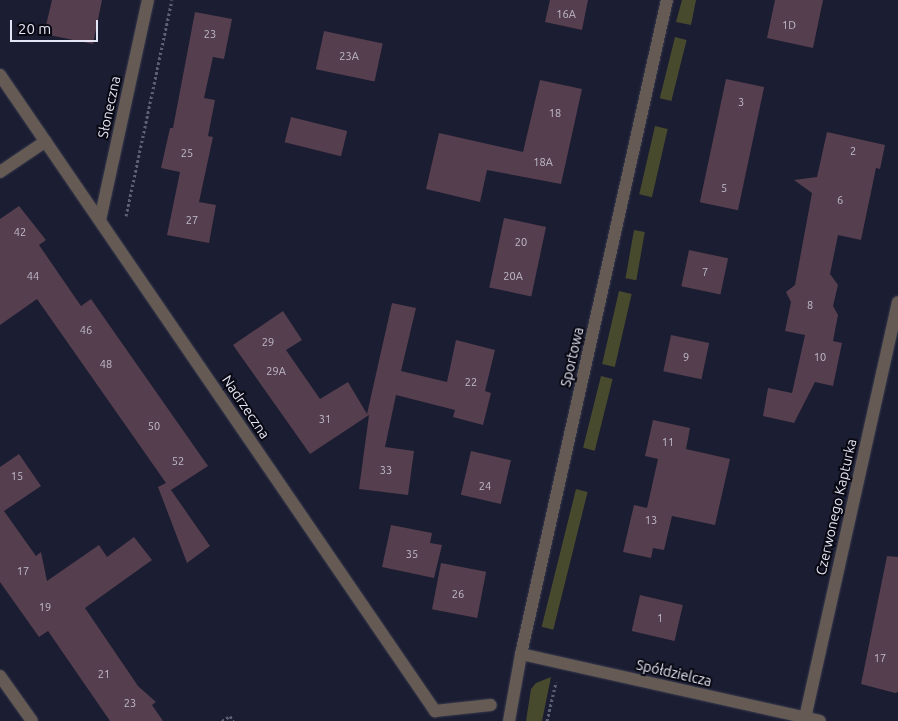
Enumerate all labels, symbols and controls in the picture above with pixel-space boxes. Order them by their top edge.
house number: 16A [556,7,576,21]
scale bar [12,10,100,42]
house number: 1D [782,18,796,32]
text: 20 m [18,20,51,37]
house number: 23 [204,27,216,41]
house number: 23A [339,49,359,63]
street label: Słoneczna [94,74,124,140]
house number: 3 [738,95,744,109]
house number: 18 [549,106,561,120]
house number: 2 [850,144,856,158]
house number: 25 [181,146,193,160]
house number: 18A [533,155,553,169]
house number: 5 [721,181,727,195]
house number: 6 [837,193,843,207]
house number: 27 [186,213,198,227]
house number: 42 [14,225,26,239]
house number: 20 [515,235,527,249]
house number: 7 [702,265,708,279]
house number: 44 [27,269,39,283]
house number: 20A [503,269,523,283]
house number: 8 [807,298,813,312]
house number: 46 [80,323,92,337]
street label: Sportowa [557,326,587,388]
house number: 29 [262,335,274,349]
house number: 9 [683,350,689,364]
house number: 10 [814,350,826,364]
house number: 48 [100,357,112,371]
house number: 29A [266,364,286,378]
street label: Nadrzeczna [219,372,273,442]
house number: 22 [465,375,477,389]
house number: 31 [319,412,331,426]
house number: 50 [148,419,160,433]
house number: 11 [662,435,674,449]
street label: Czerwonego Kapturka [812,437,860,577]
house number: 52 [172,454,184,468]
house number: 33 [380,463,392,477]
house number: 15 [11,469,23,483]
house number: 24 [479,479,491,493]
house number: 13 [645,513,657,527]
house number: 35 [406,547,418,561]
house number: 17 [17,564,29,578]
house number: 26 [452,587,464,601]
house number: 19 [39,600,51,614]
house number: 1 [657,611,663,625]
house number: 17 [874,651,886,665]
street label: Spółdzielcza [635,656,713,690]
house number: 21 [98,667,110,681]
house number: 23 [124,696,136,710]

